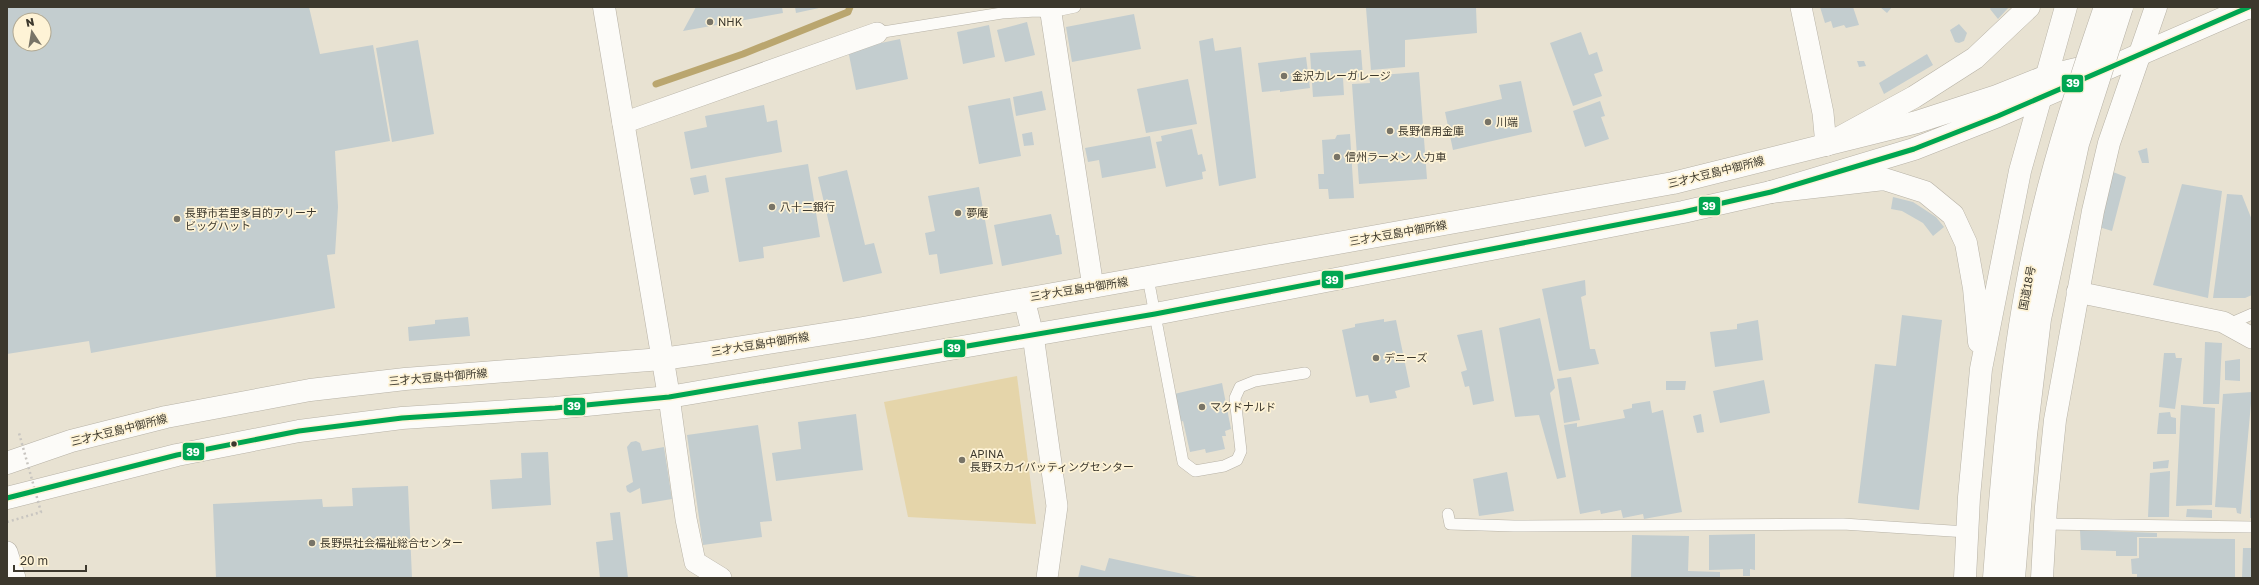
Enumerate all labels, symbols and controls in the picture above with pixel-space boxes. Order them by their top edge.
north arrow [12,12,52,52]
text: N [24,15,35,29]
place label: NHK [718,15,743,28]
marker: NHK [705,17,715,27]
place label: 金沢カレーガレージ [1292,69,1391,82]
marker: 金沢カレーガレージ [1279,71,1289,81]
line badge: 39 [2061,74,2084,93]
text: 39 [2066,76,2080,89]
place label: 川端 [1496,115,1518,128]
marker: 川端 [1483,117,1493,127]
place label: 長野信用金庫 [1398,124,1464,137]
marker: 長野信用金庫 [1385,126,1395,136]
place label: 信州ラーメン 人力車 [1345,150,1446,163]
marker: 信州ラーメン 人力車 [1332,152,1342,162]
street label: 三才大豆島中御所線 [1666,153,1765,190]
line badge: 39 [1698,196,1721,216]
text: 39 [1702,199,1716,212]
place label: 八十二銀行 [780,200,835,213]
marker: 八十二銀行 [767,202,777,212]
place label: 長野市若里多目的アリーナ ビッグハット [185,206,317,232]
place label: 夢庵 [966,206,988,219]
marker: 夢庵 [953,208,963,218]
marker: 長野市若里多目的アリーナ ビッグハット [172,214,182,224]
street label: 三才大豆島中御所線 [1348,218,1448,248]
street label: 国道18号 [2016,265,2037,311]
line badge: 39 [1321,270,1344,289]
text: 39 [1325,273,1339,286]
street label: 三才大豆島中御所線 [1029,274,1129,303]
street label: 三才大豆島中御所線 [710,329,810,358]
line badge: 39 [943,339,966,358]
text: 39 [947,341,961,354]
place label: デニーズ [1384,351,1427,364]
marker: デニーズ [1371,353,1381,363]
street label: 三才大豆島中御所線 [388,366,488,387]
line badge: 39 [563,397,586,416]
text: 39 [567,399,581,412]
place label: マクドナルド [1210,400,1276,413]
marker: マクドナルド [1197,402,1207,412]
street label: 三才大豆島中御所線 [69,411,168,448]
unlabelled marker [229,439,239,449]
line badge: 39 [182,442,205,461]
text: 39 [186,445,200,458]
place label: APINA 長野スカイバッティングセンター [970,447,1134,473]
marker: APINA 長野スカイバッティングセンター [957,455,967,465]
place label: 長野県社会福祉総合センター [320,536,463,549]
marker: 長野県社会福祉総合センター [307,538,317,548]
scale bar [14,547,86,573]
text: 20 m [20,553,48,568]

